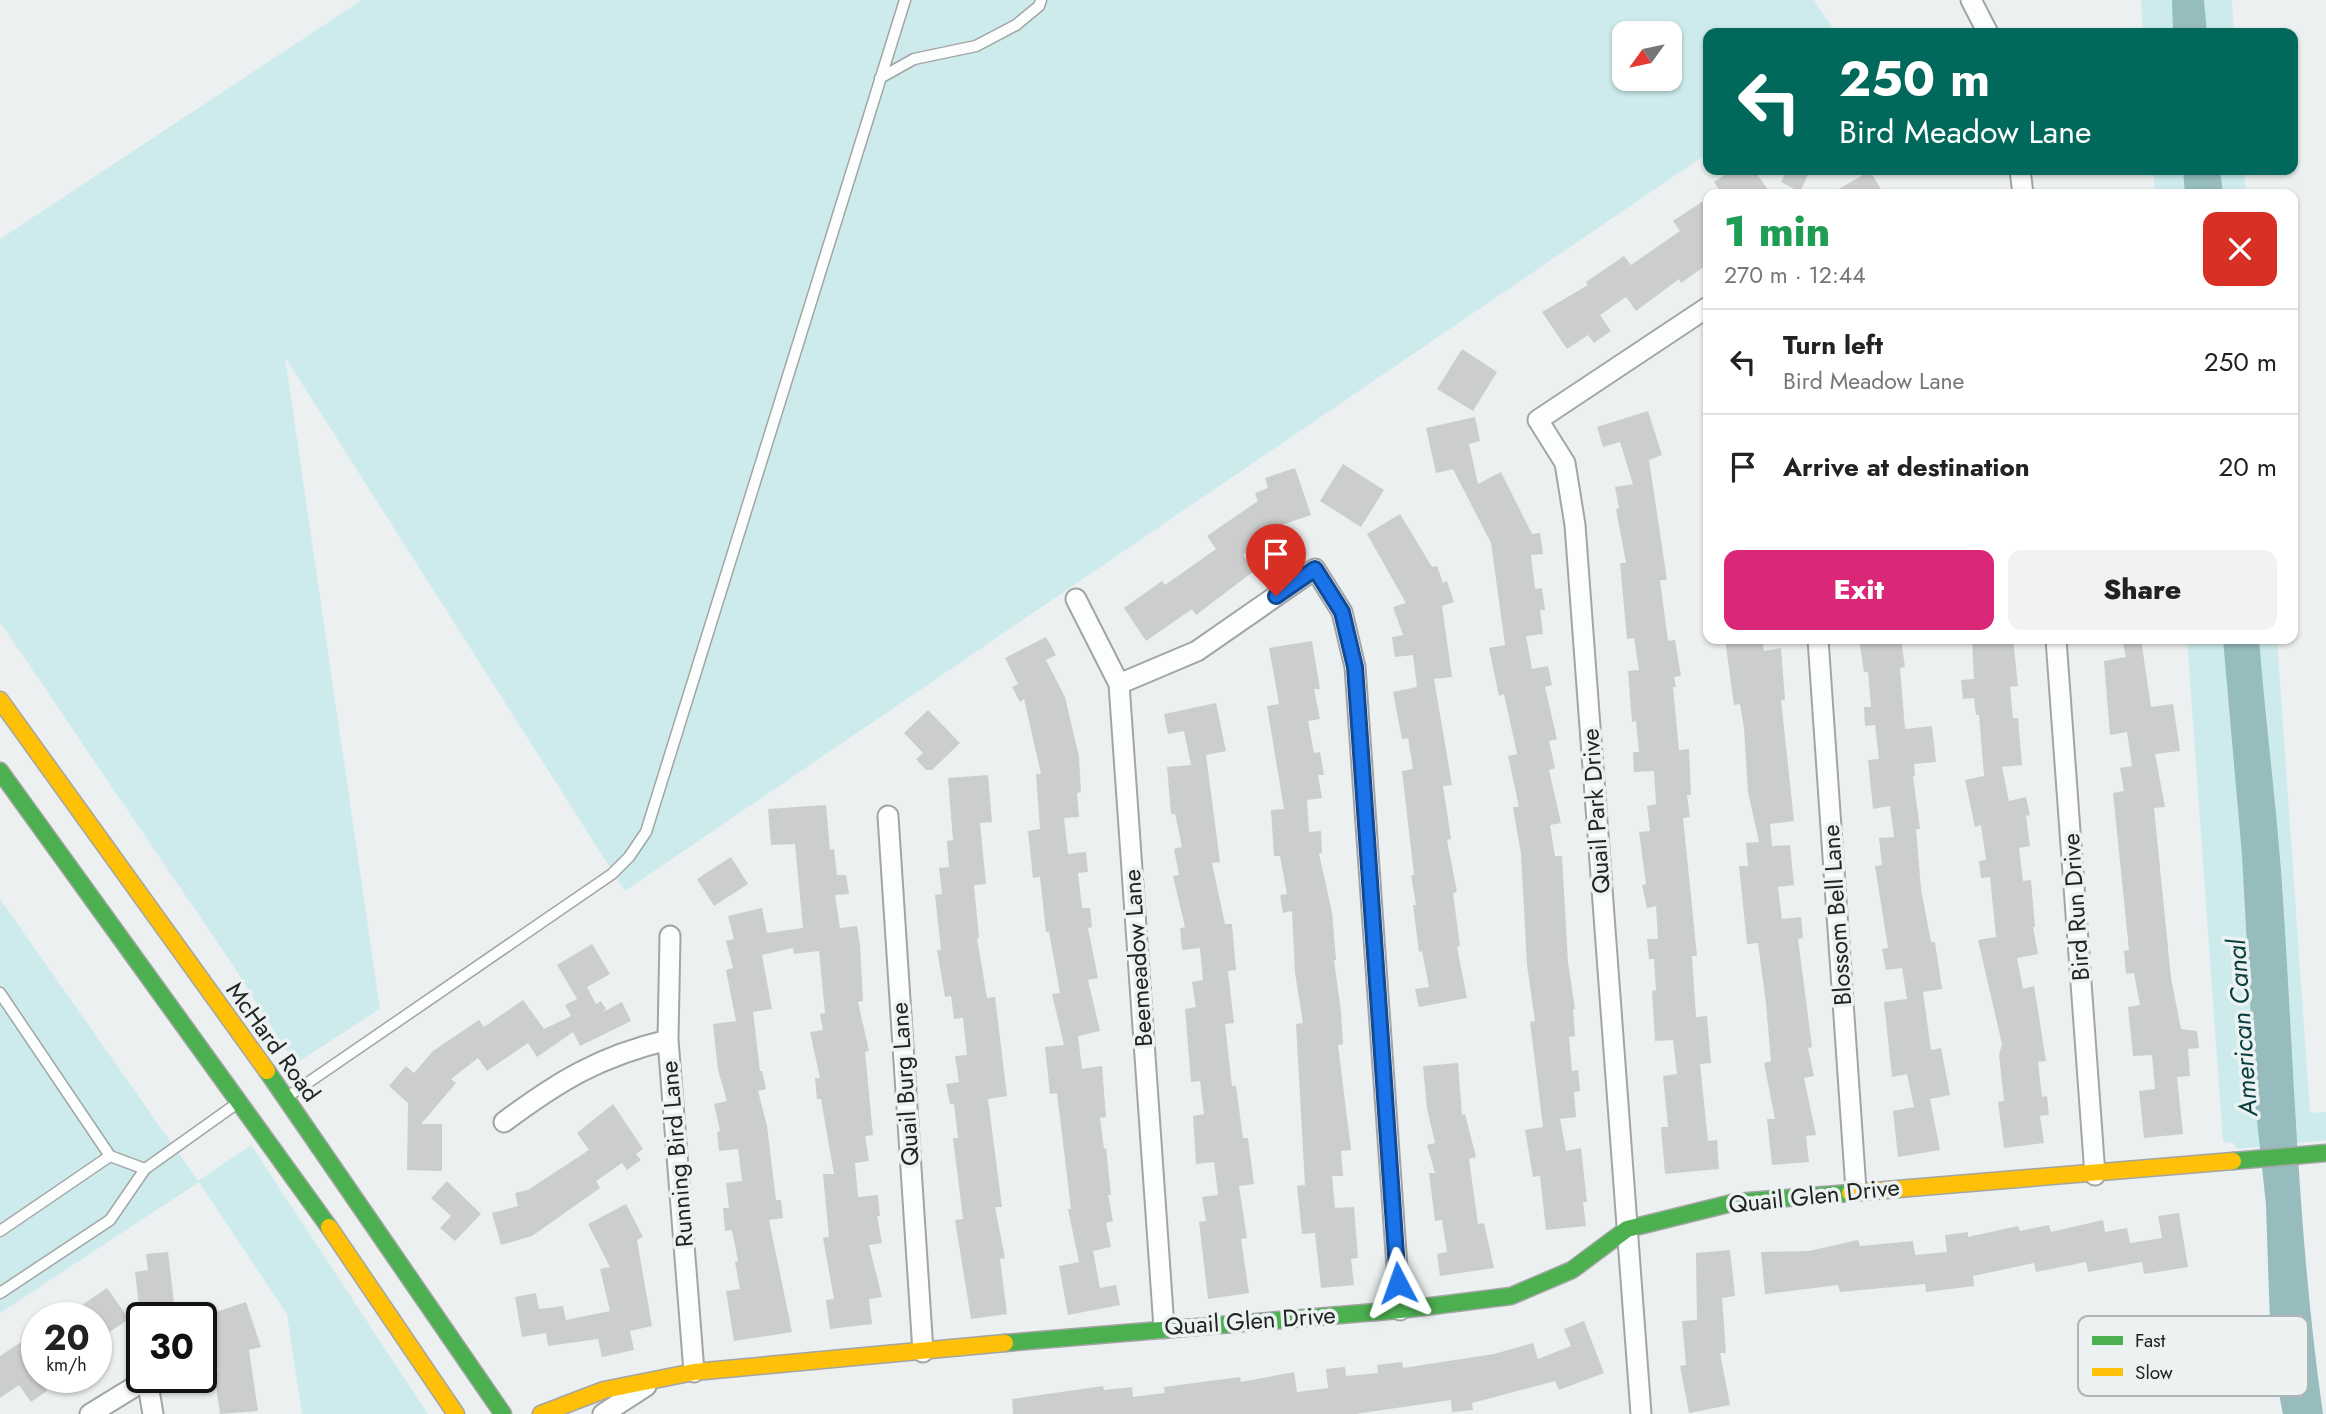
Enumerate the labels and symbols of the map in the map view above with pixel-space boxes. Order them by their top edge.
north arrow [1612,21,1682,91]
pin [1246,524,1306,596]
street label: Quail Park Drive [1572,727,1619,895]
street label: Blossom Bell Lane [1813,823,1860,1007]
street label: Bird Run Drive [2053,832,2098,982]
street label: Beemeadow Lane [1114,868,1161,1048]
water label: American Canal [2217,937,2267,1119]
street label: McHard Road [218,975,329,1109]
street label: Quail Burg Lane [881,1001,928,1167]
street label: Running Bird Lane [651,1059,702,1249]
street label: Quail Glen Drive [1727,1169,1901,1222]
position arrow [1361,1246,1435,1320]
street label: Quail Glen Drive [1163,1297,1337,1344]
speed limit sign: 30 [126,1302,217,1393]
legend [2078,1316,2308,1396]
text: Fast [2135,1327,2166,1354]
text: Slow [2135,1359,2173,1386]

